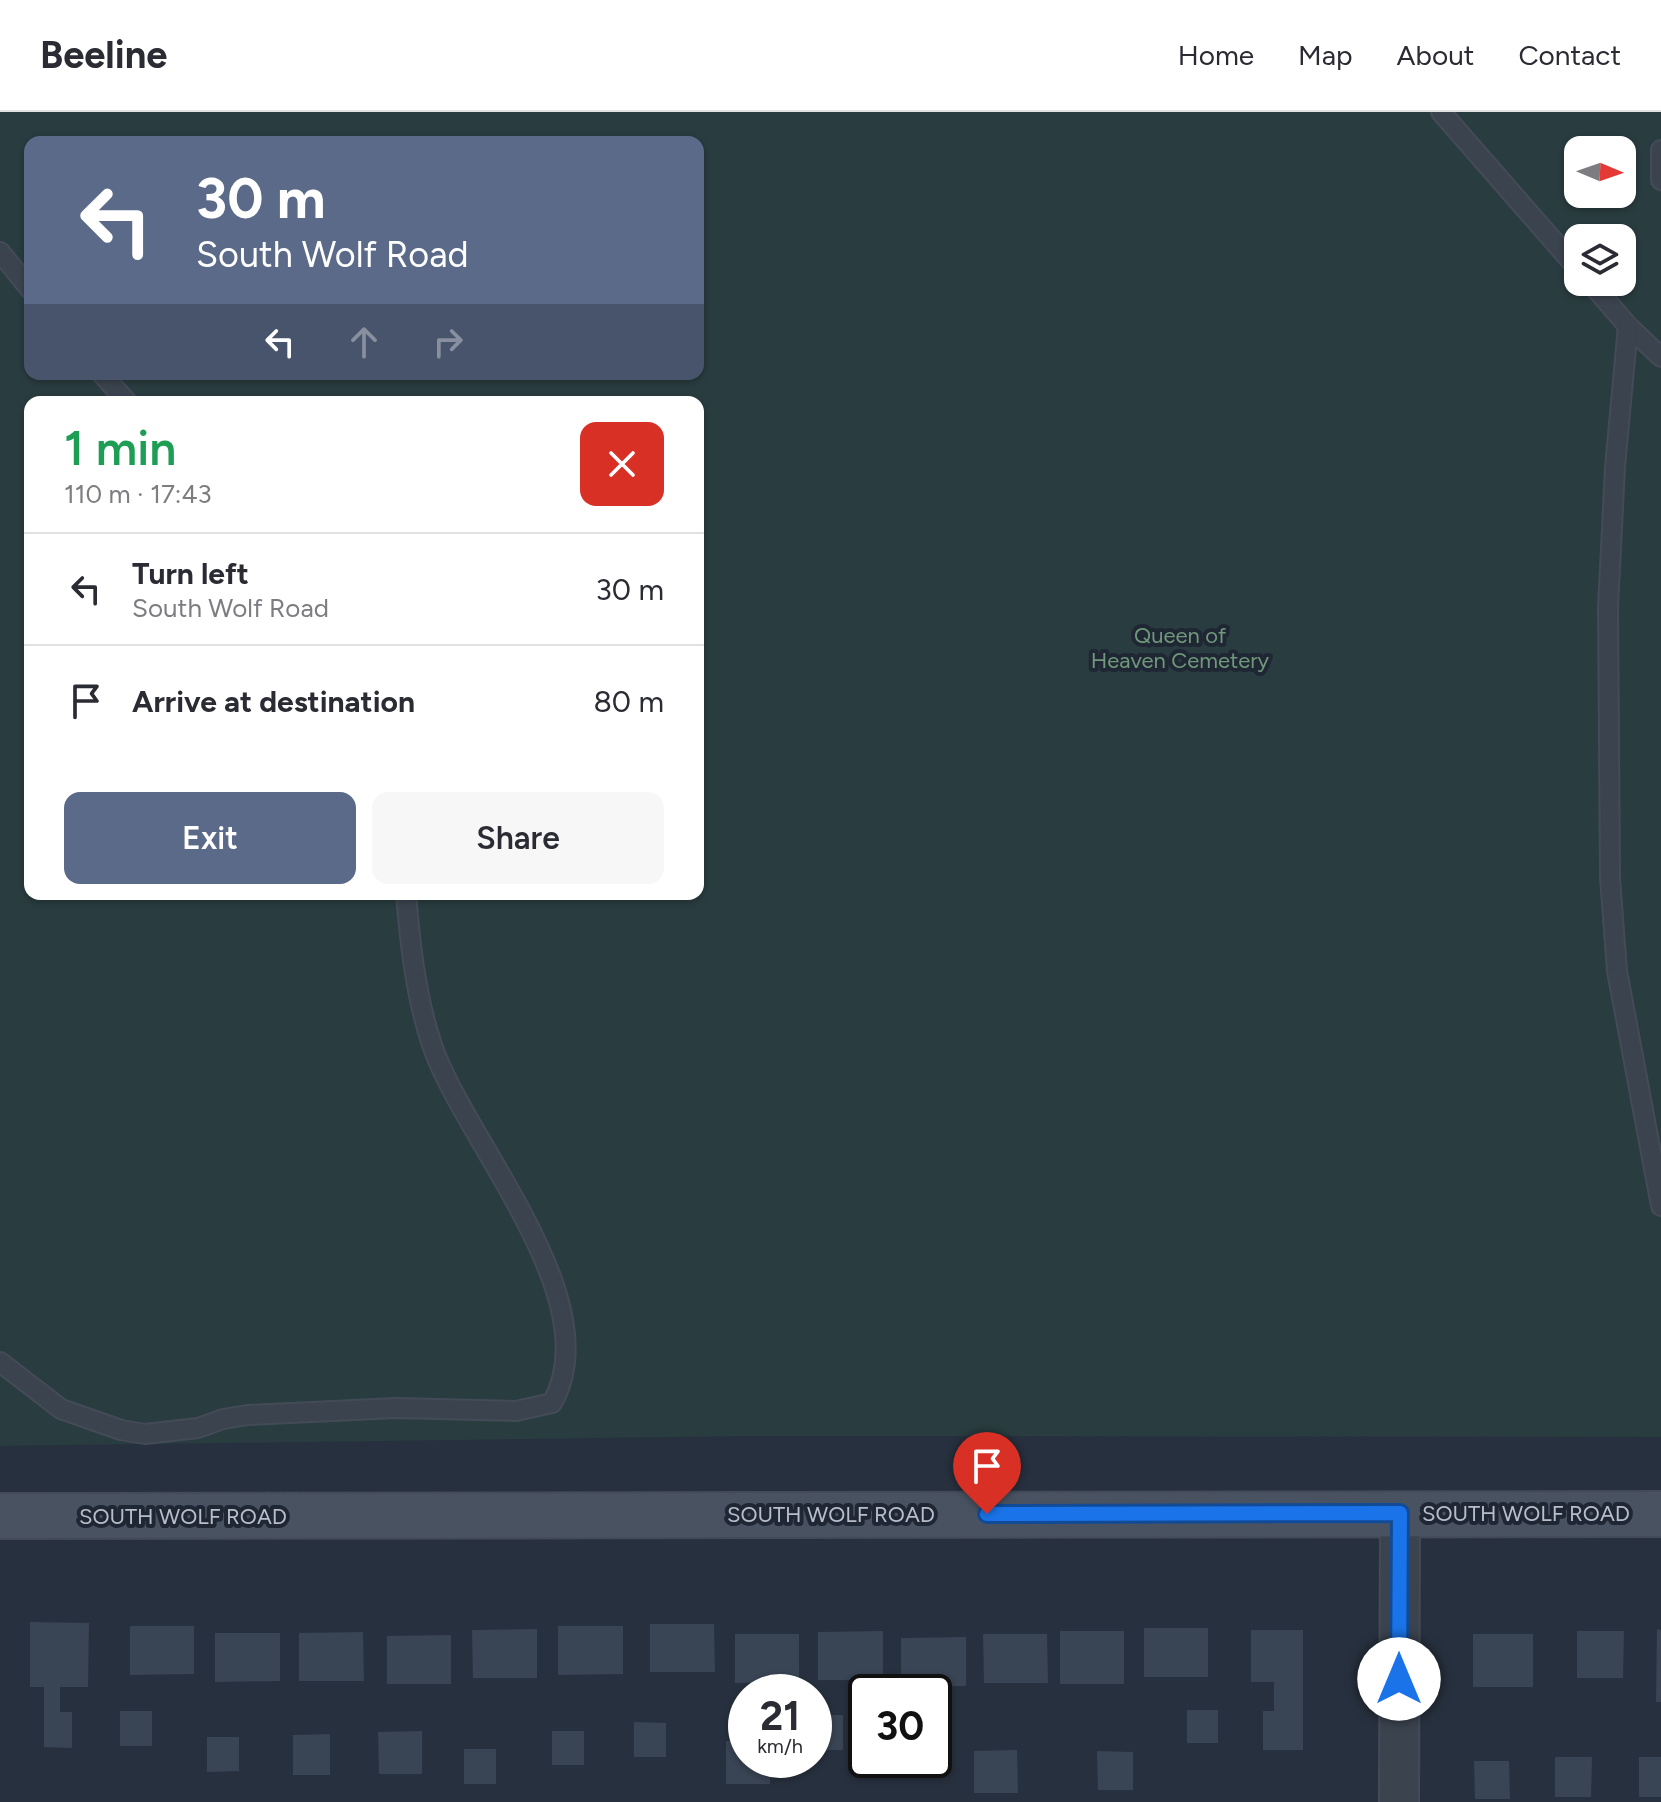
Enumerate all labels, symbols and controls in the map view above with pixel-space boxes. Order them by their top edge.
text: Beeline [40,32,167,78]
text: Home [1178,38,1254,72]
text: Map [1298,38,1353,72]
text: About [1397,38,1474,72]
text: Contact [1518,38,1621,72]
north arrow [1564,136,1636,208]
map controls [1564,136,1636,296]
text: 30 m [196,165,326,232]
icon: left [64,168,168,272]
button: layers [1564,224,1636,296]
text: South Wolf Road [196,233,469,276]
icon: left [258,320,302,364]
icon: ahead [342,320,386,364]
icon: right [426,320,470,364]
text: 1 min [64,419,176,477]
button: close [580,422,664,506]
text: 110 m · 17:43 [64,478,212,510]
text: Turn left [132,555,249,592]
icon: left [64,567,108,611]
text: 30 m [596,571,664,608]
text: South Wolf Road [132,592,329,624]
park label: Queen of Heaven Cemetery [1091,622,1270,674]
icon: arrive [64,679,108,723]
text: Arrive at destination [132,683,415,720]
text: 80 m [593,683,664,720]
button: Exit [64,792,356,884]
button: Share [372,792,664,884]
pin [953,1432,1021,1514]
icon: arrive [965,1444,1009,1488]
street label: SOUTH WOLF ROAD [1422,1500,1630,1527]
street label: SOUTH WOLF ROAD [727,1501,935,1528]
street label: SOUTH WOLF ROAD [79,1503,287,1530]
position arrow [1357,1637,1441,1721]
speed limit sign: 30 [848,1674,952,1778]
text: 21 [760,1692,800,1740]
text: km/h [757,1734,803,1758]

